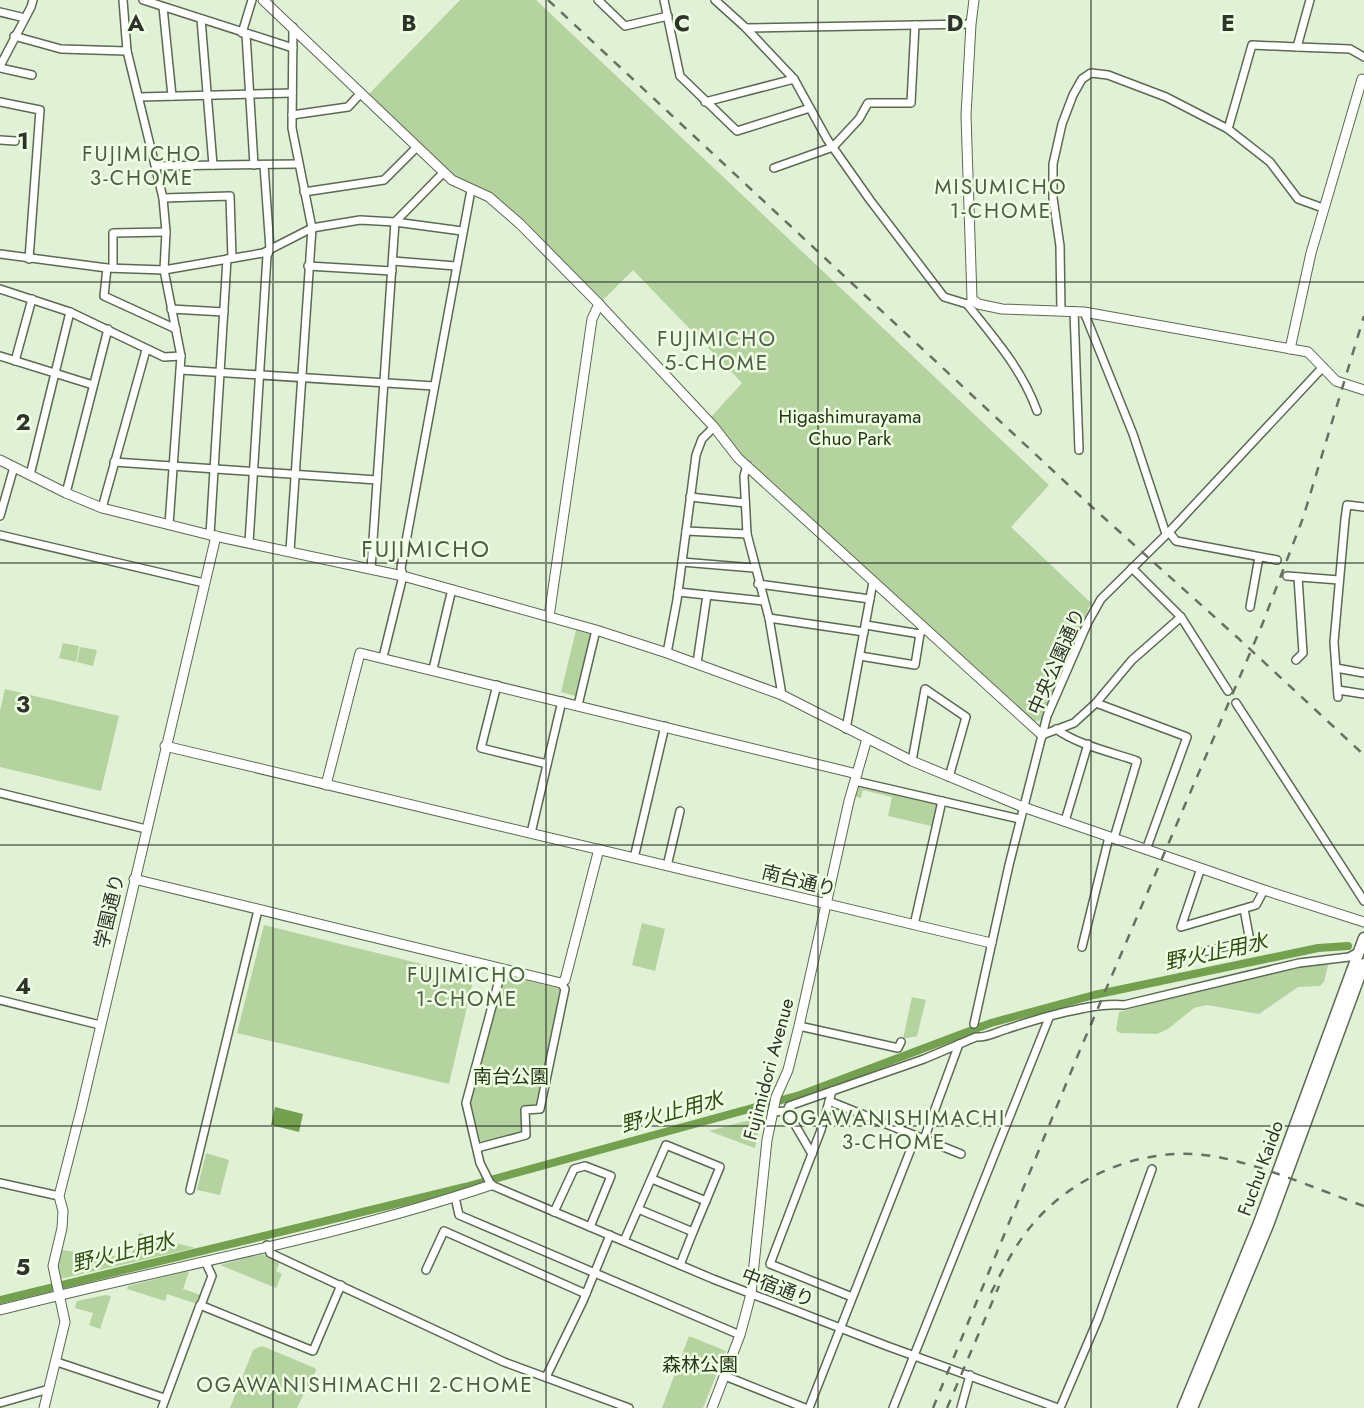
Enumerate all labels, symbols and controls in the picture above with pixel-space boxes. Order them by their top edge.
text: A [127,6,145,40]
text: B [401,6,417,40]
text: C [674,6,690,40]
text: D [947,6,964,40]
text: E [1221,6,1235,40]
text: 1 [17,124,29,158]
district label: FUJIMICHO 3-CHOME [82,139,202,193]
district label: MISUMICHO 1-CHOME [935,172,1067,226]
district label: FUJIMICHO 5-CHOME [657,324,777,378]
park label: Higashimurayama Chuo Park [779,403,921,452]
text: 2 [15,405,31,439]
district label: FUJIMICHO [361,532,491,566]
street label: 中央公園通り [1021,604,1092,719]
text: 3 [16,687,30,721]
street label: 南台通り [759,858,839,903]
street label: 学園通り [88,871,131,951]
water label: 野火止用水 [1162,926,1272,978]
district label: FUJIMICHO 1-CHOME [407,960,527,1014]
text: 4 [15,969,31,1003]
street label: Fujimidori Avenue [737,995,800,1143]
park label: 南台公園 [473,1063,549,1090]
water label: 野火止用水 [617,1083,729,1140]
district label: OGAWANISHIMACHI 3-CHOME [782,1103,1006,1157]
street label: Fuchu Kaido [1231,1117,1290,1220]
water label: 野火止用水 [68,1224,180,1279]
text: 5 [16,1250,30,1284]
street label: 中宿通り [737,1261,818,1314]
park label: 森林公園 [662,1351,738,1378]
district label: OGAWANISHIMACHI 2-CHOME [196,1370,534,1400]

